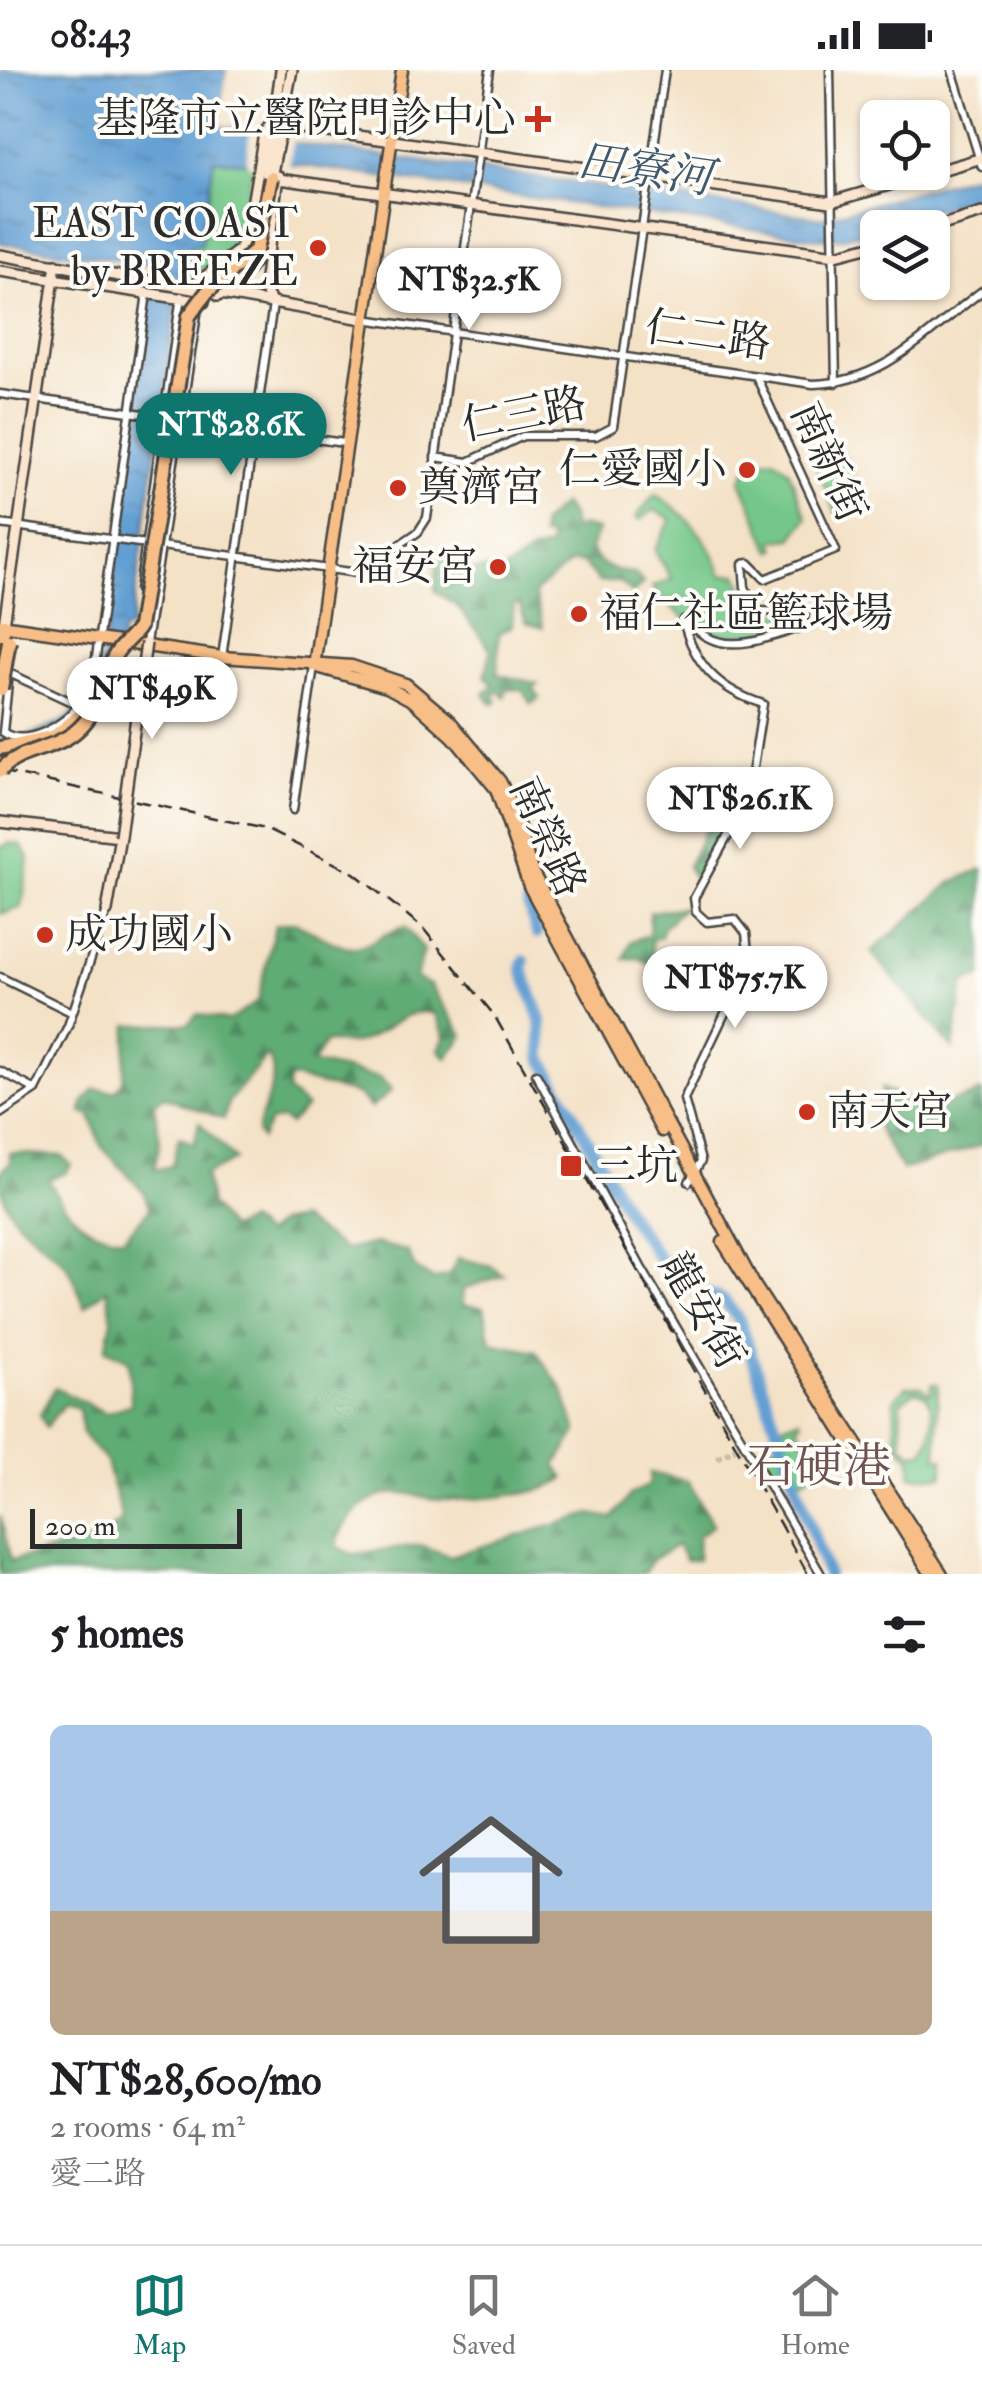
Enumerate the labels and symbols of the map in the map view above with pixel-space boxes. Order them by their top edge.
place label: 基隆市立醫院門診中心 [96,93,516,145]
marker: 基隆市立醫院門診中心 [525,106,551,132]
water label: 田寮河 [574,133,723,208]
place label: EAST COAST by BREEZE [32,198,298,298]
marker: EAST COAST by BREEZE [307,237,329,259]
pin: NT$32.5K [366,248,572,333]
street label: 仁二路 [642,301,774,371]
street label: 仁三路 [457,377,591,453]
pin: NT$28.6K [128,393,334,478]
street label: 南新街 [779,394,877,530]
place label: 仁愛國小 [559,444,727,496]
marker: 仁愛國小 [736,459,758,481]
place label: 奠濟宮 [418,462,544,514]
marker: 奠濟宮 [387,477,409,499]
place label: 福安宮 [352,541,478,593]
marker: 福安宮 [487,556,509,578]
place label: 福仁社區籃球場 [599,588,893,640]
marker: 福仁社區籃球場 [568,603,590,625]
pin: NT$49K [71,657,233,742]
pin: NT$26.1K [637,767,843,852]
street label: 南榮路 [498,769,596,905]
place label: 成功國小 [65,909,233,961]
marker: 成功國小 [34,924,56,946]
pin: NT$75.7K [632,946,838,1031]
place label: 南天宮 [827,1086,953,1138]
marker: 南天宮 [796,1101,818,1123]
place label: 三坑 [594,1140,678,1192]
marker: 三坑 [558,1153,584,1179]
street label: 龍安街 [648,1243,756,1379]
district label: 石硬港 [747,1437,891,1497]
scale bar [30,1504,242,1548]

